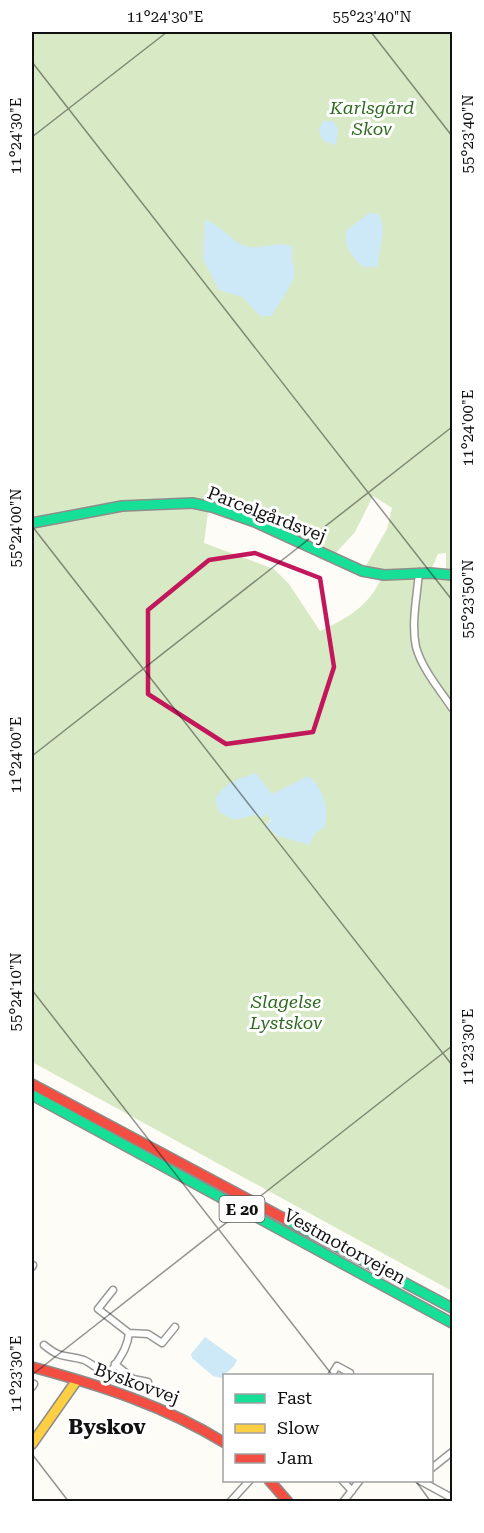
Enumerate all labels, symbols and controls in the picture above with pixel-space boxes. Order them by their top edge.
text: 11°24'30"E [127,8,203,26]
text: 55°23'40"N [332,8,412,26]
text: 55°23'40"N [459,94,477,174]
park label: Karlsgård Skov [329,97,414,139]
text: 11°24'30"E [7,98,25,174]
text: 11°24'00"E [459,390,477,466]
street label: Parcelgårdsvej [205,482,329,546]
text: 55°24'00"N [7,488,25,568]
text: 55°23'50"N [459,559,477,639]
text: 11°24'00"E [7,717,25,793]
text: 55°24'10"N [7,952,25,1032]
park label: Slagelse Lystskov [249,991,323,1033]
text: 11°23'30"E [459,1009,477,1085]
road number: E 20 [220,1196,264,1222]
street label: Vestmotorvejen [280,1204,410,1288]
text: 11°23'30"E [7,1336,25,1412]
street label: Byskovvej [92,1358,182,1408]
legend [223,1374,433,1482]
text: Fast [277,1387,312,1408]
district label: Byskov [68,1415,146,1439]
text: Slow [277,1417,319,1438]
text: Jam [277,1447,313,1468]

